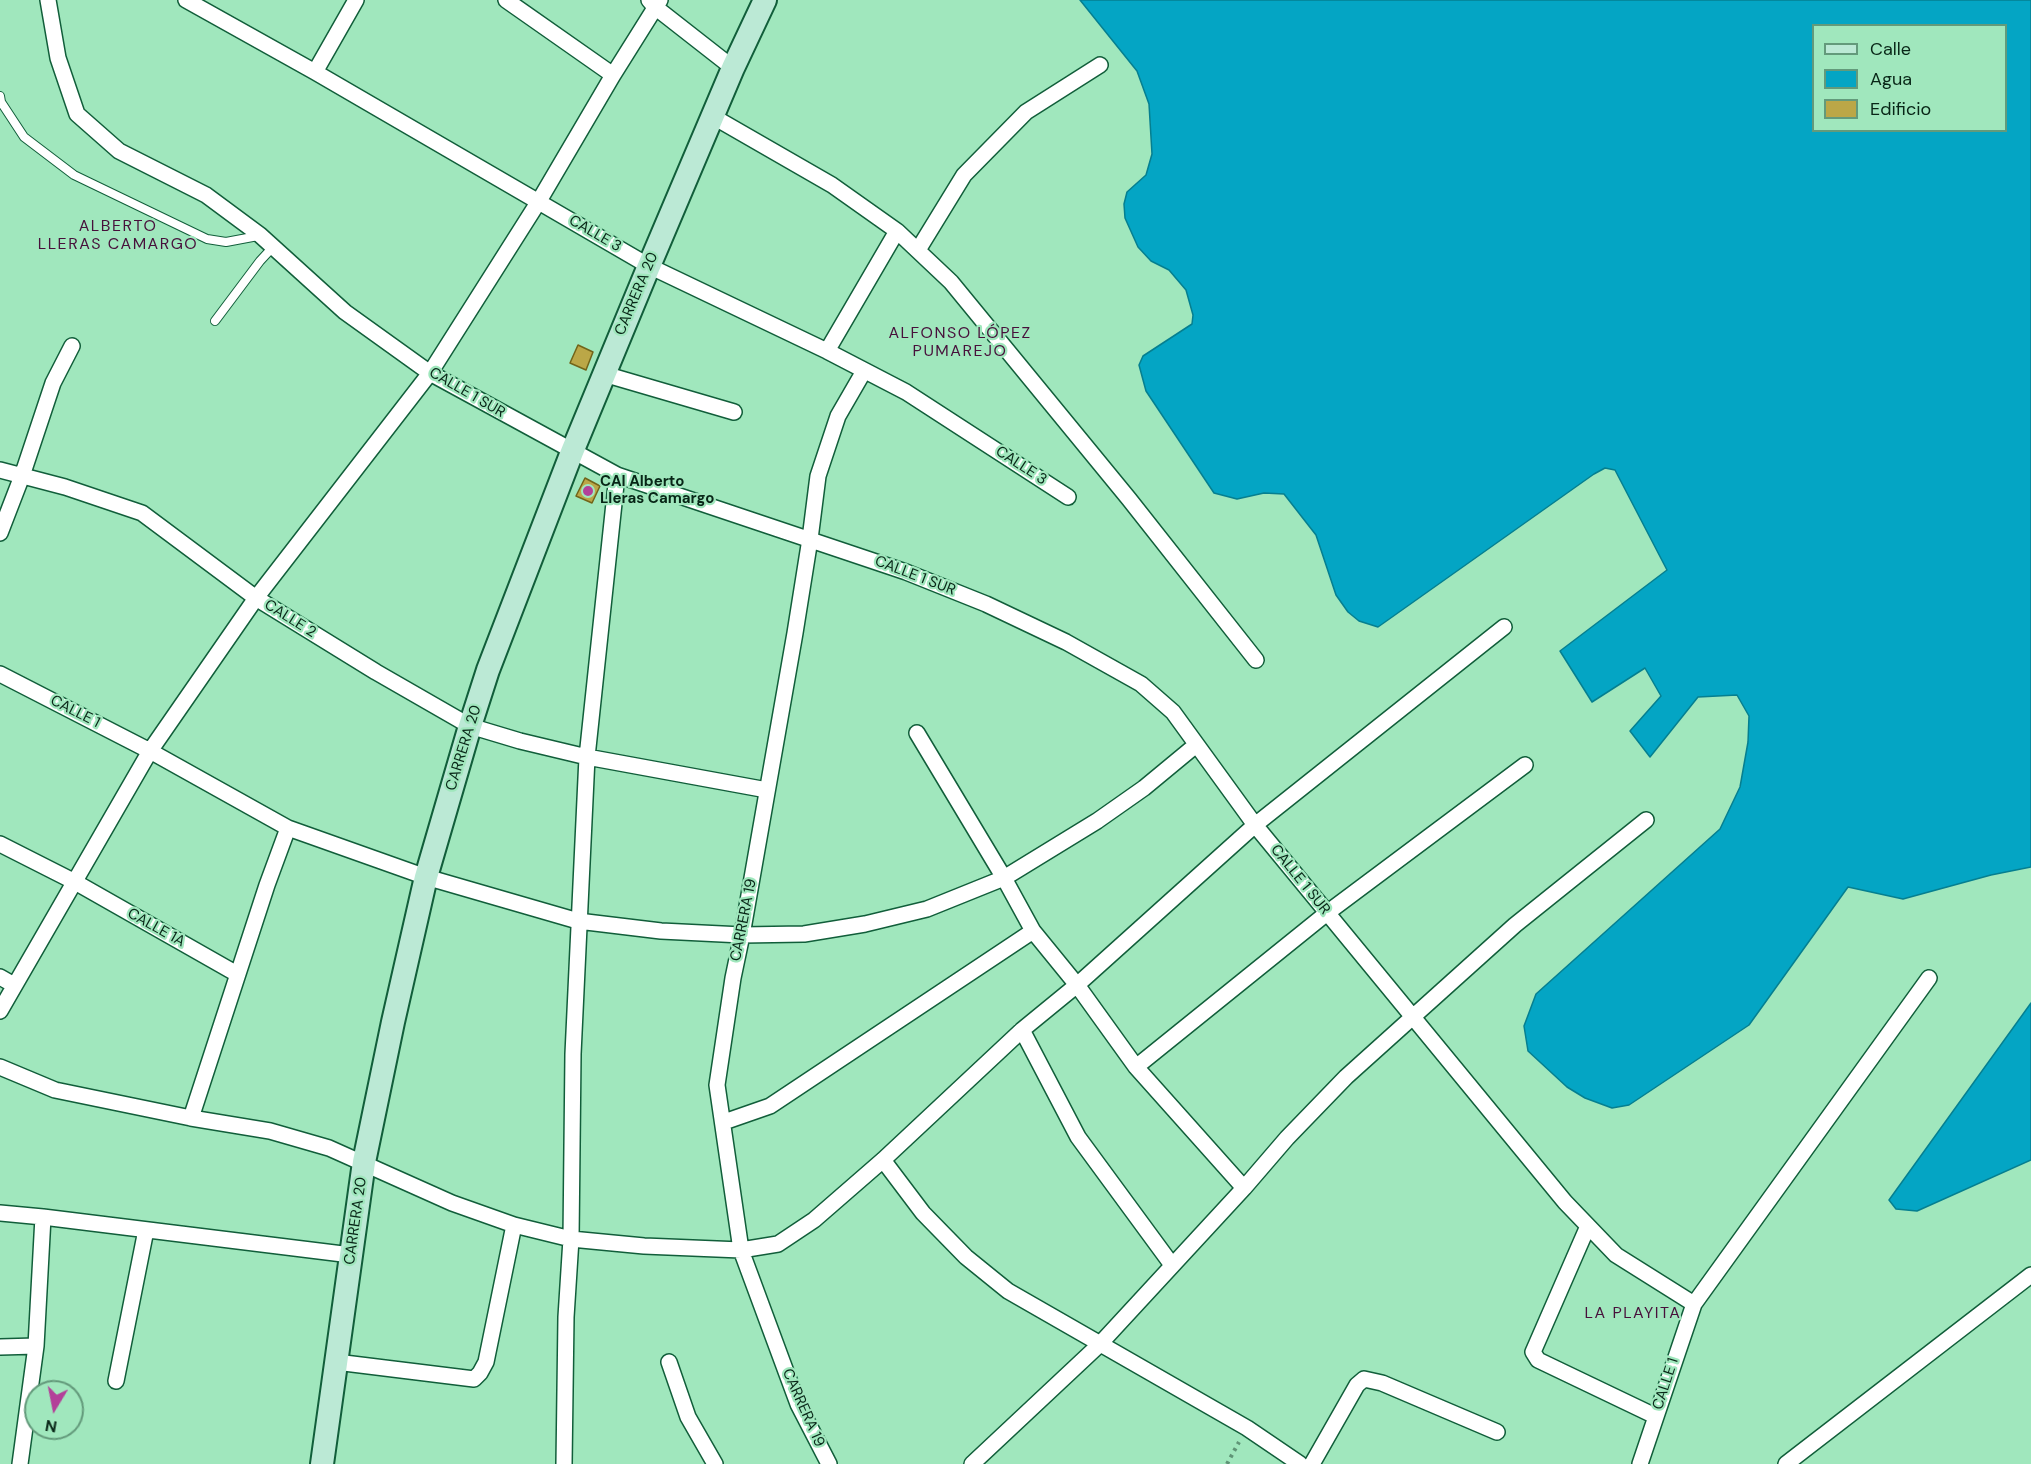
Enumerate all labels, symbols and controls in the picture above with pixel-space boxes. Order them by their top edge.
legend [1812,24,2007,132]
text: Calle [1870,37,1911,61]
text: Agua [1870,67,1912,91]
text: Edificio [1870,97,1931,121]
street label: CALLE 3 [566,212,624,256]
district label: ALBERTO LLERAS CAMARGO [38,217,198,255]
street label: CARRERA 20 [611,250,663,338]
district label: ALFONSO LÓPEZ PUMAREJO [888,324,1032,362]
street label: CALLE 1 SUR [426,364,508,422]
street label: CALLE 3 [992,443,1050,489]
place label: CAI Alberto Lleras Camargo [600,473,714,508]
marker: CAI Alberto Lleras Camargo [581,484,595,498]
street label: CALLE 1 SUR [872,552,958,600]
street label: CALLE 2 [261,596,319,642]
street label: CALLE 1 [47,692,103,732]
street label: CARRERA 20 [442,703,486,793]
street label: CALLE 1 SUR [1266,841,1334,919]
street label: CARRERA 19 [727,877,761,963]
street label: CALLE 1A [124,905,188,951]
street label: CARRERA 20 [341,1176,371,1266]
district label: LA PLAYITA [1585,1304,1681,1324]
street label: CALLE 1 [1649,1356,1683,1412]
street label: CARRERA 19 [778,1366,828,1450]
north arrow [24,1380,84,1440]
text: N [44,1415,59,1438]

